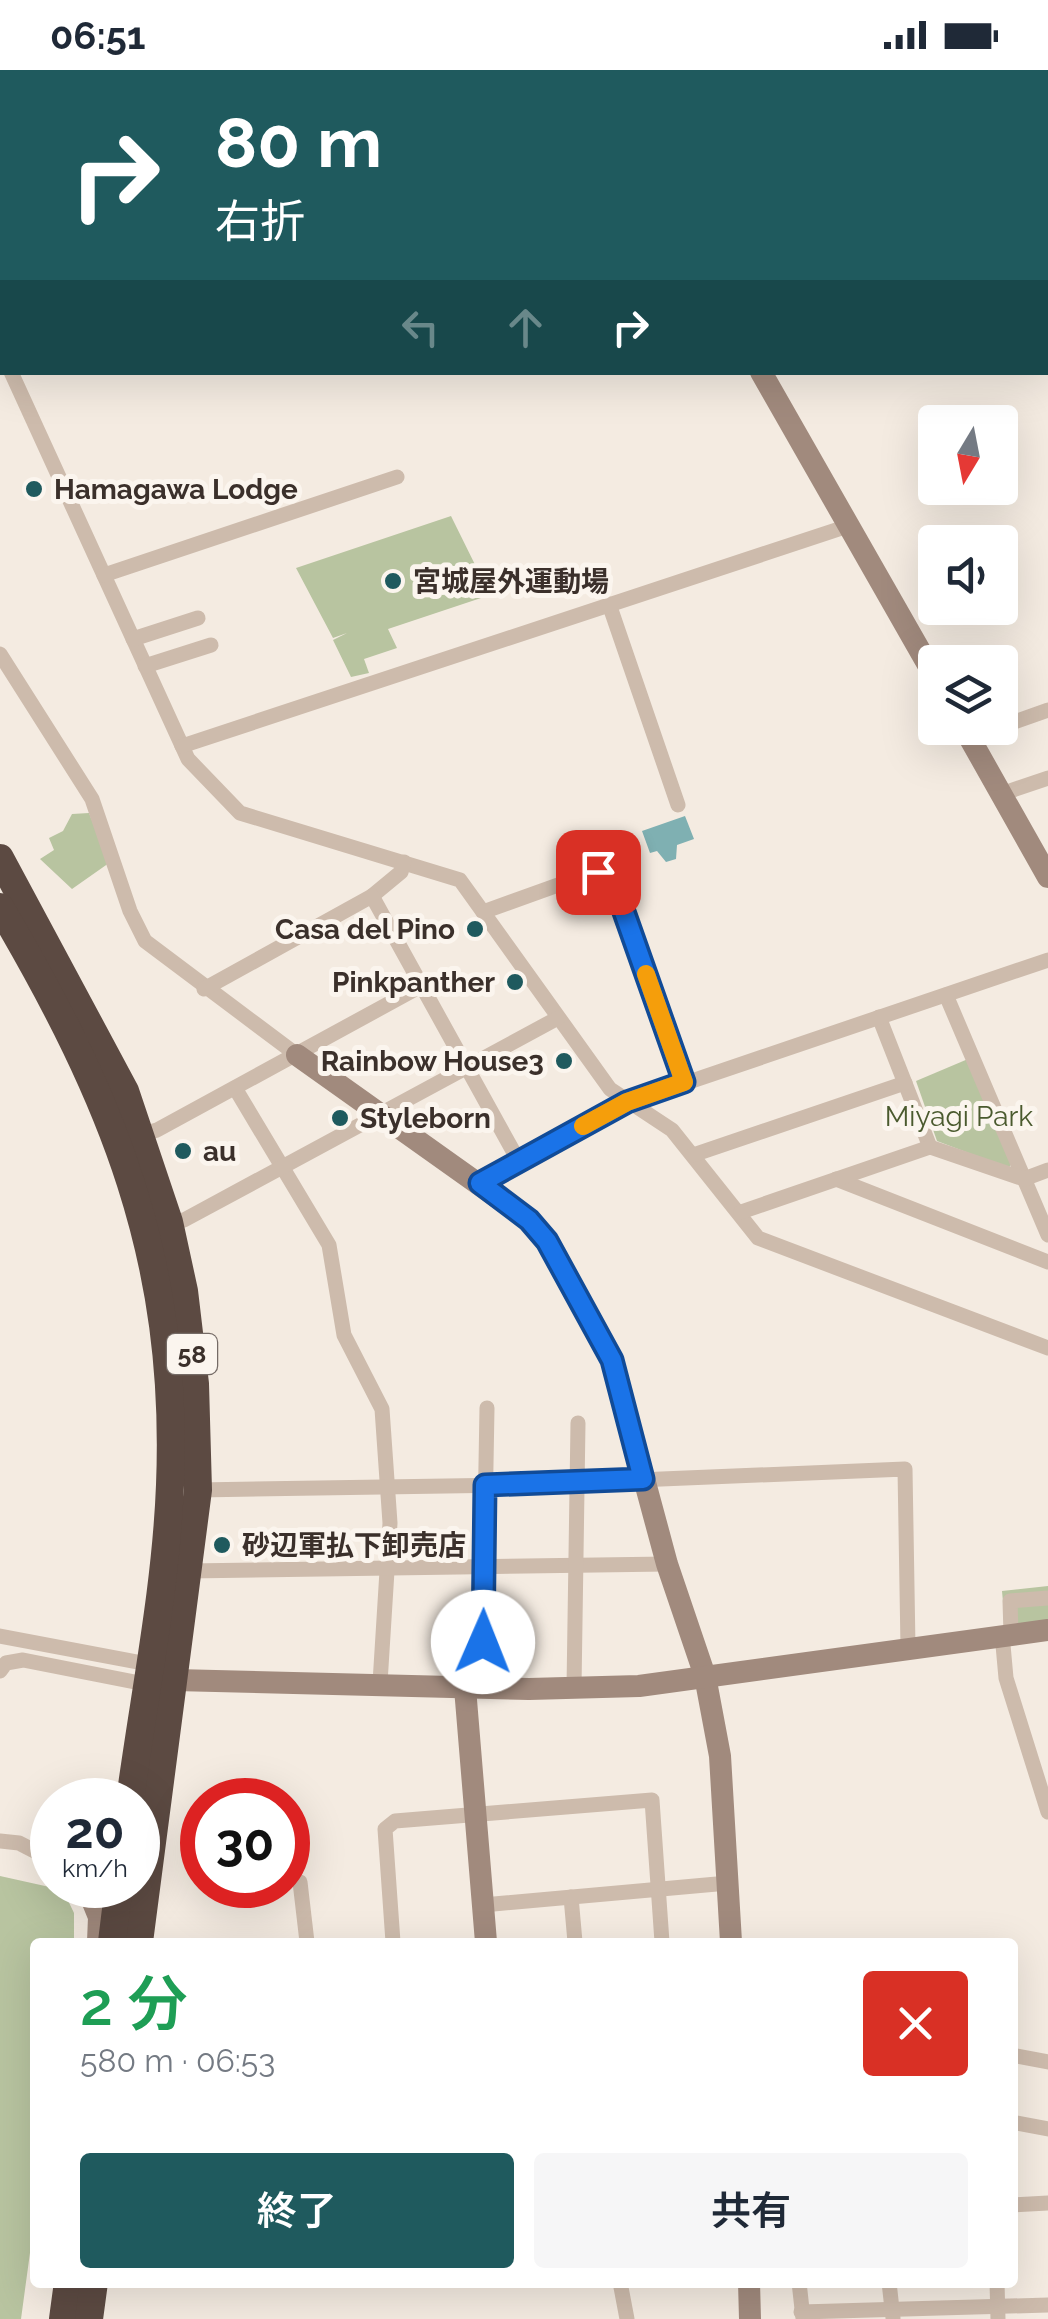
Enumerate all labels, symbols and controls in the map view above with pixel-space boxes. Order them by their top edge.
text: 06:51 [50,13,146,58]
text: 80 m [215,101,382,183]
icon: right [50,110,180,240]
text: 右折 [215,195,305,248]
icon: left [393,300,448,355]
icon: ahead [498,300,553,355]
icon: right [603,300,658,355]
north arrow [918,405,1018,505]
map controls [918,405,1018,745]
place label: Hamagawa Lodge [54,473,298,506]
marker: Hamagawa Lodge [23,478,45,500]
button: sound [918,525,1018,625]
place label: 宮城屋外運動場 [413,565,609,598]
marker: 宮城屋外運動場 [382,570,404,592]
button: layers [918,645,1018,745]
pin [556,830,641,915]
icon: arrive [571,845,626,900]
place label: Casa del Pino [275,913,455,946]
marker: Casa del Pino [464,918,486,940]
place label: Pinkpanther [332,966,495,999]
marker: Pinkpanther [504,971,526,993]
place label: Rainbow House3 [321,1045,544,1078]
marker: Rainbow House3 [553,1050,575,1072]
park label: Miyagi Park [885,1100,1033,1133]
place label: Styleborn [360,1102,491,1135]
marker: Styleborn [329,1107,351,1129]
place label: au [203,1135,236,1168]
marker: au [172,1140,194,1162]
road number: 58 [167,1334,217,1374]
place label: 砂辺軍払下卸売店 [242,1529,466,1562]
marker: 砂辺軍払下卸売店 [211,1534,233,1556]
position arrow [431,1590,535,1694]
speed limit sign: 30 [180,1778,310,1908]
text: 20 [66,1801,124,1860]
text: km/h [62,1853,128,1883]
text: 2 分 [80,1969,188,2039]
button: close [863,1971,968,2076]
text: 580 m · 06:53 [80,2042,275,2079]
button: 終了 [80,2153,514,2268]
button: 共有 [534,2153,968,2268]

